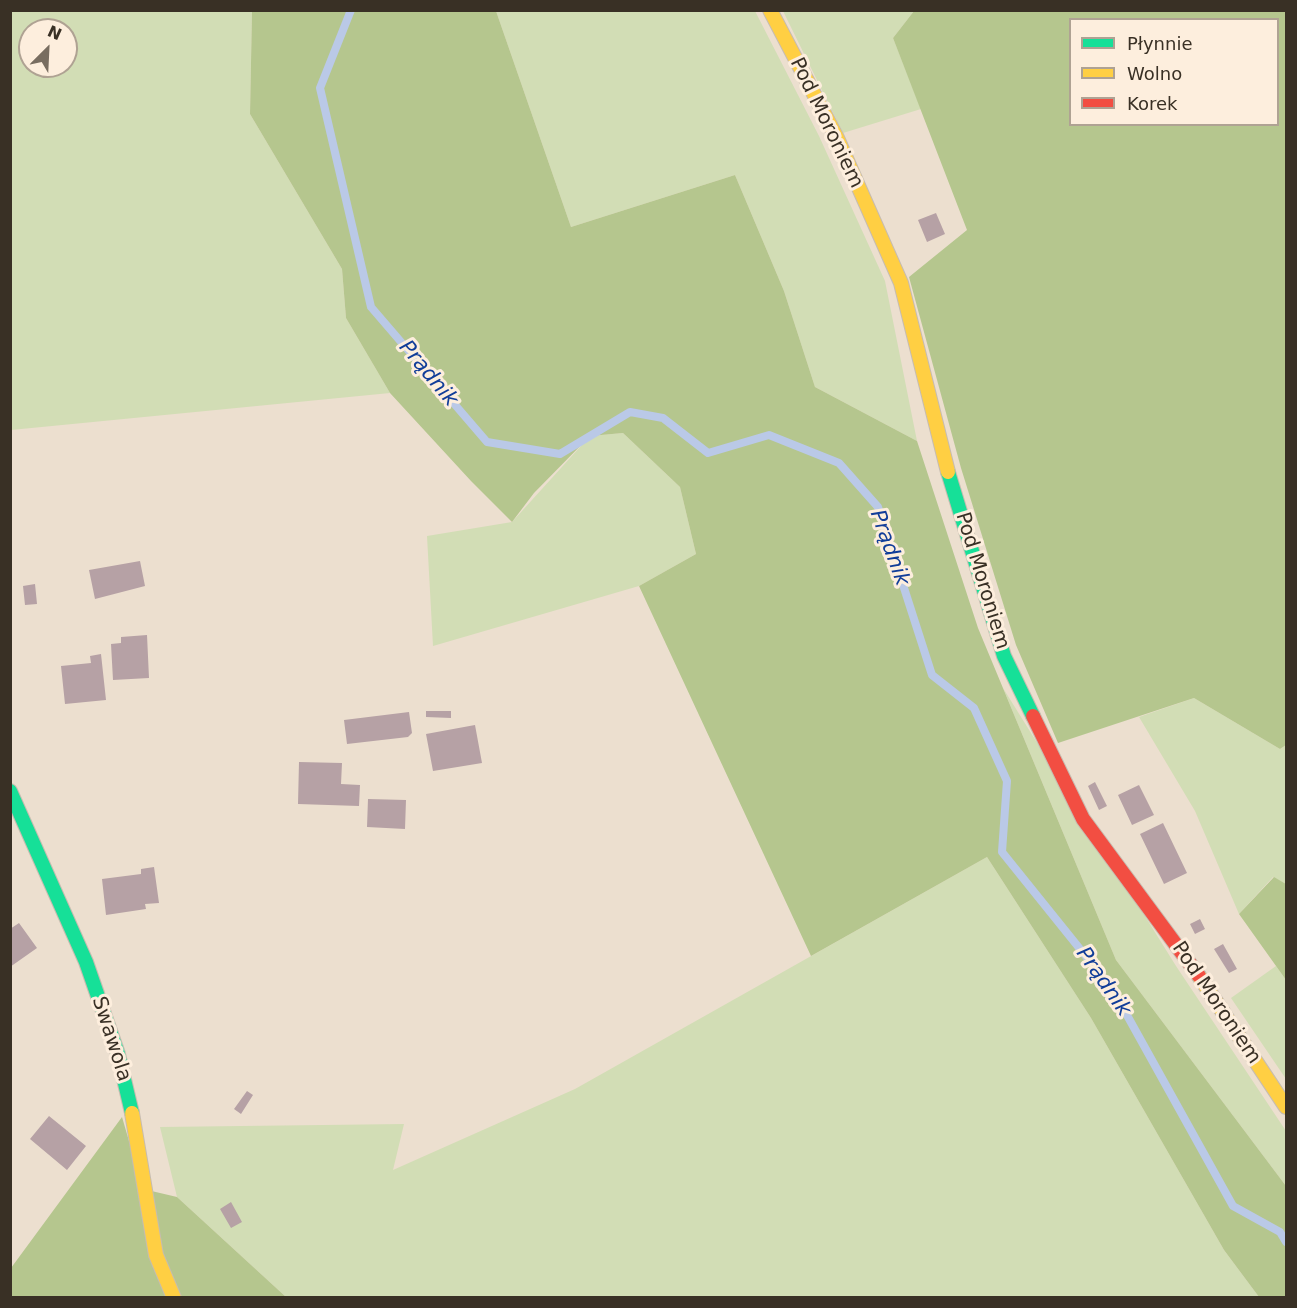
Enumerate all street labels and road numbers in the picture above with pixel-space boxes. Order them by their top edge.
street label: Pod Moroniem [784,54,868,192]
street label: Pod Moroniem [950,510,1014,652]
street label: Pod Moroniem [1166,937,1266,1069]
street label: Swawola [86,994,136,1084]

